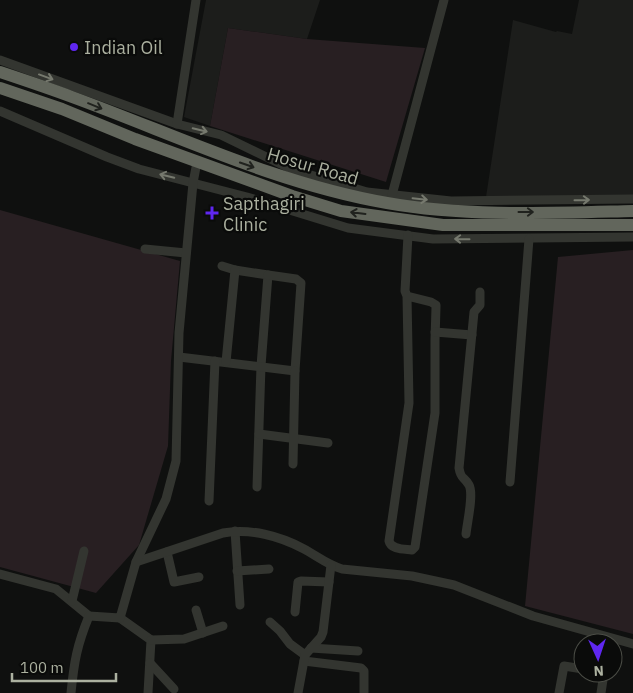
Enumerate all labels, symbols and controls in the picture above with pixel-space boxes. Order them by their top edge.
place label: Indian Oil [84,36,163,59]
marker: Indian Oil [68,41,80,53]
one-way arrow [38,73,53,82]
one-way arrow [87,102,102,111]
one-way arrow [191,126,207,135]
street label: Hosur Road [265,142,361,190]
one-way arrow [238,161,254,170]
one-way arrow [160,171,176,180]
place label: Sapthagiri Clinic [223,192,305,236]
one-way arrow [412,194,428,203]
one-way arrow [574,195,590,204]
marker: Sapthagiri Clinic [205,206,219,220]
one-way arrow [518,207,534,217]
one-way arrow [350,208,366,218]
one-way arrow [454,234,470,244]
north arrow [573,633,623,683]
scale bar [12,650,116,682]
text: 100 m [20,658,64,677]
text: N [593,662,604,680]

